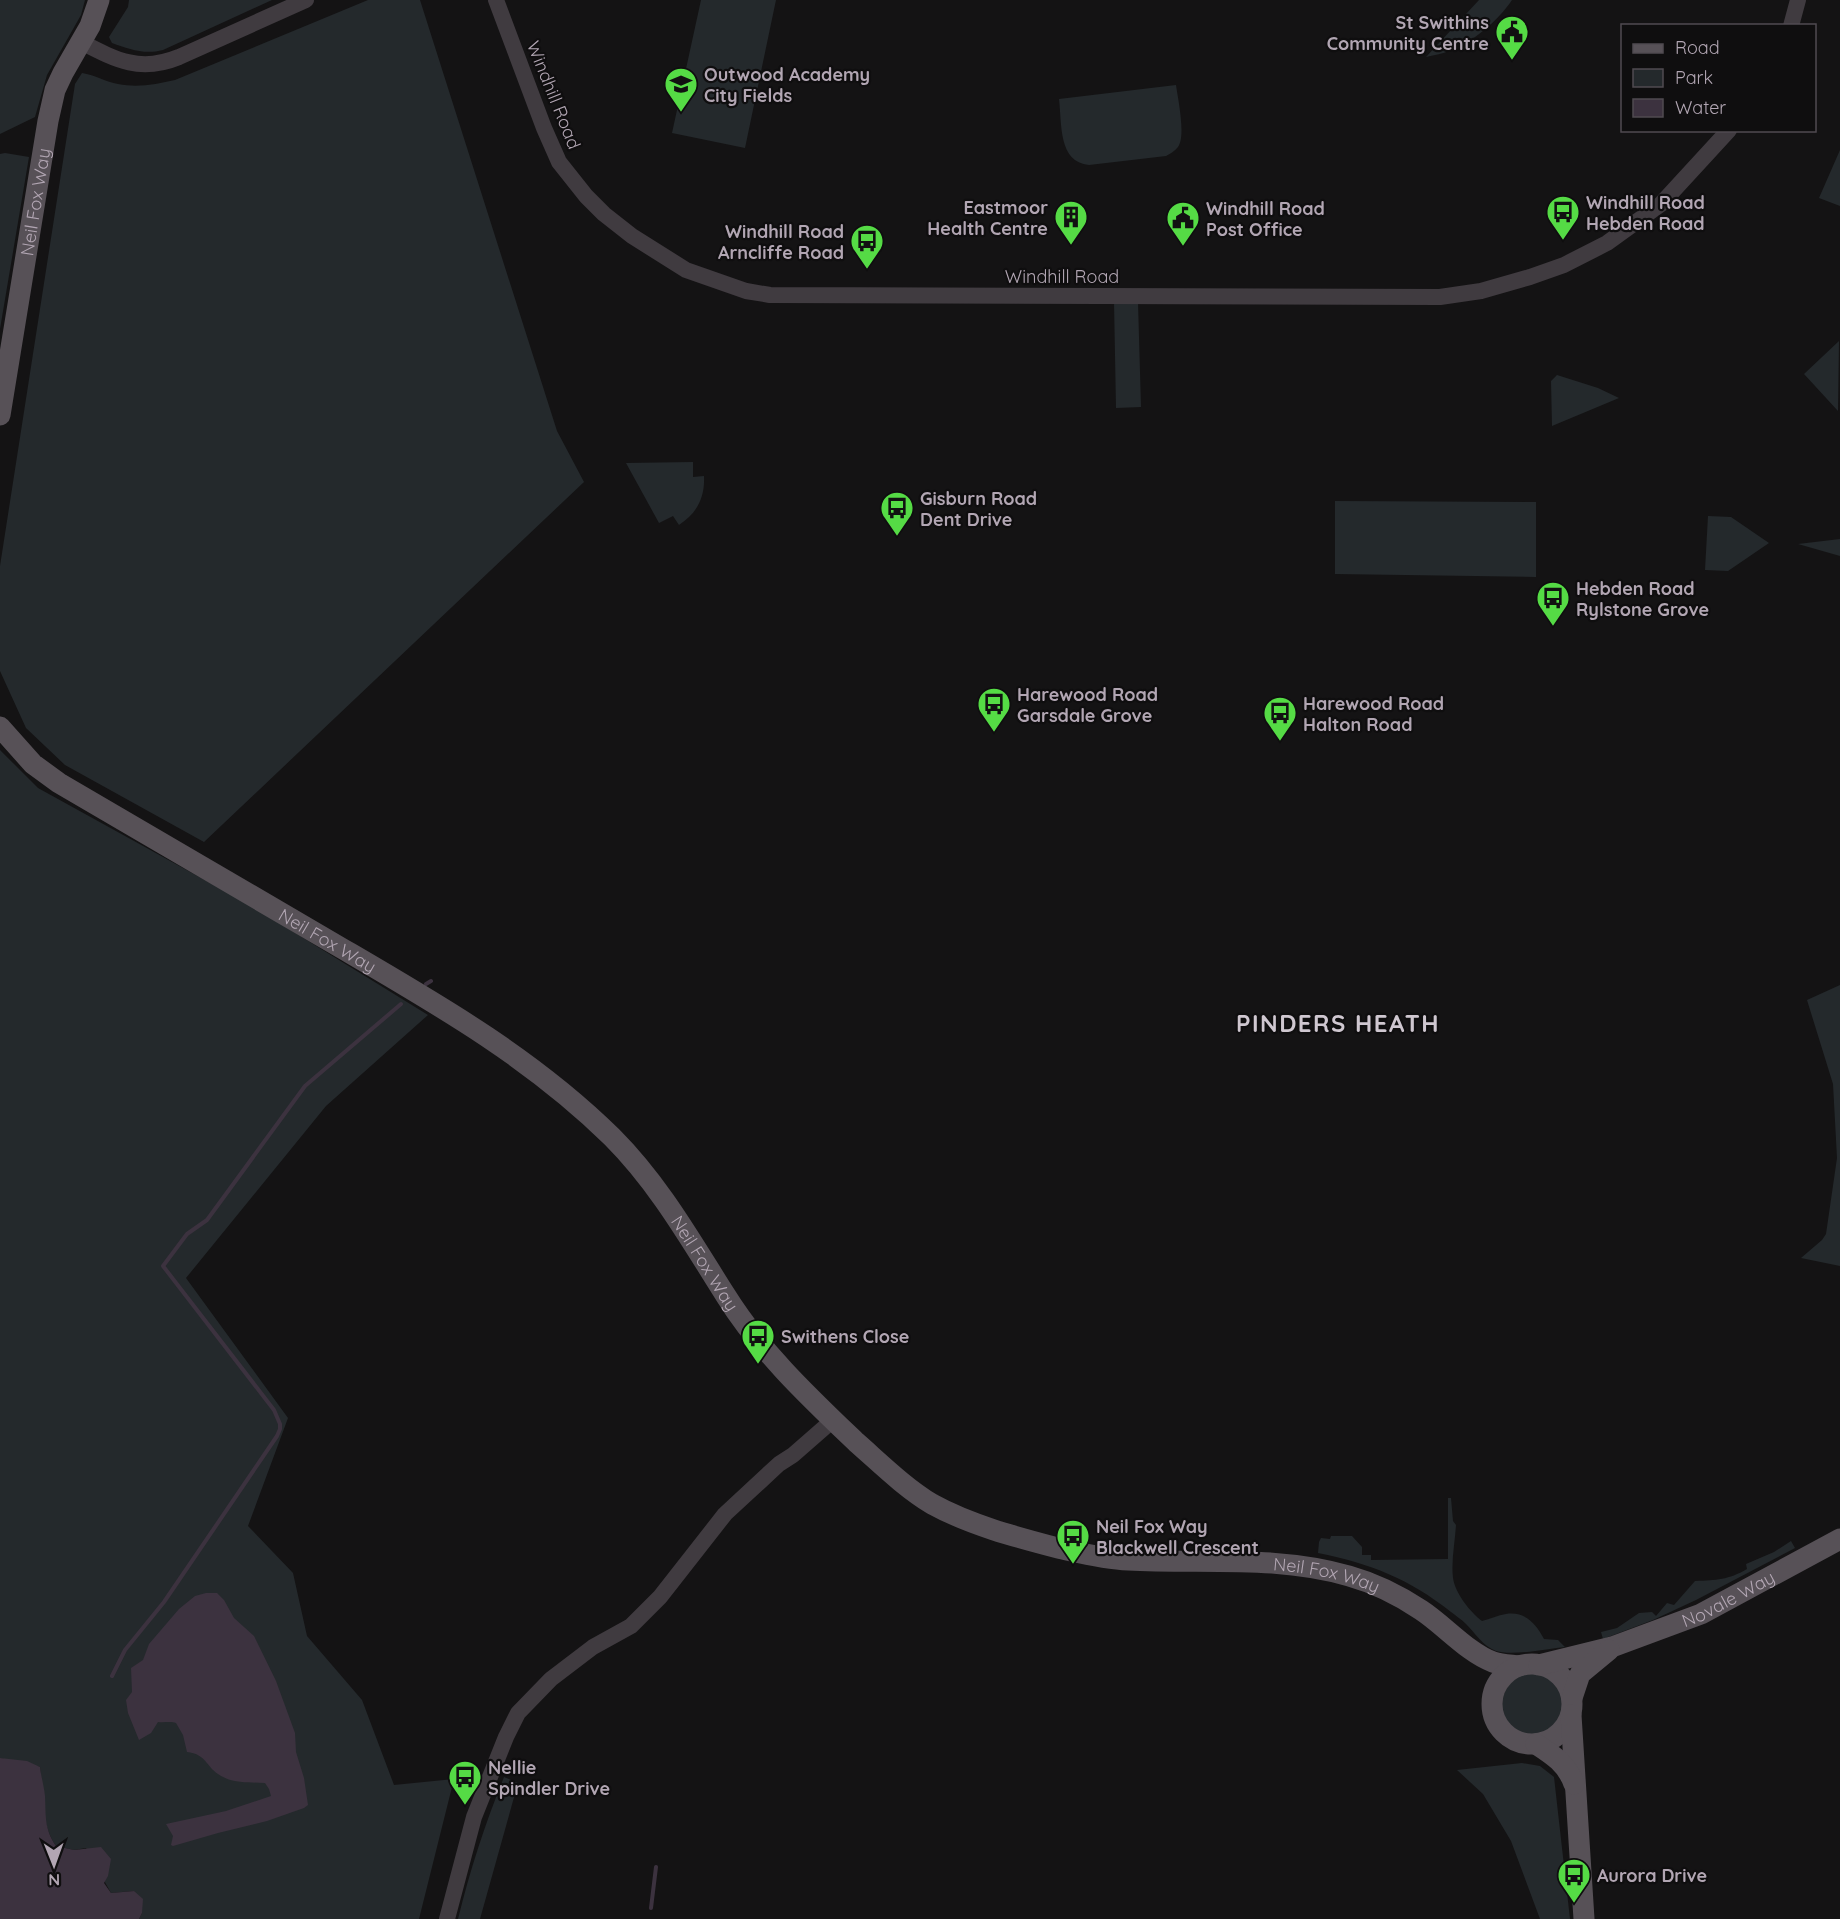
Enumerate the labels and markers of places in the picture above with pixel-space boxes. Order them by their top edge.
place label: St Swithins Community Centre [1327,11,1489,55]
public building icon: St Swithins Community Centre [1494,14,1530,61]
place label: Outwood Academy City Fields [704,63,870,107]
school or university icon: Outwood Academy City Fields [663,66,699,113]
place label: Windhill Road Hebden Road [1586,191,1705,235]
bus stop icon: Windhill Road Hebden Road [1545,194,1581,241]
place label: Eastmoor Health Centre [927,196,1048,240]
place label: Windhill Road Post Office [1206,197,1325,241]
building icon: Eastmoor Health Centre [1053,199,1089,246]
public building icon: Windhill Road Post Office [1165,200,1201,247]
place label: Windhill Road Arncliffe Road [718,220,844,264]
bus stop icon: Windhill Road Arncliffe Road [849,223,885,270]
place label: Gisburn Road Dent Drive [920,487,1037,531]
bus stop icon: Gisburn Road Dent Drive [879,490,915,537]
place label: Hebden Road Rylstone Grove [1576,577,1709,621]
bus stop icon: Hebden Road Rylstone Grove [1535,580,1571,627]
place label: Harewood Road Garsdale Grove [1017,683,1158,727]
bus stop icon: Harewood Road Garsdale Grove [976,686,1012,733]
place label: Harewood Road Halton Road [1303,692,1444,736]
bus stop icon: Harewood Road Halton Road [1262,695,1298,742]
bus stop icon: Swithens Close [740,1318,776,1365]
place label: Swithens Close [781,1325,909,1348]
place label: Neil Fox Way Blackwell Crescent [1096,1515,1259,1559]
bus stop icon: Neil Fox Way Blackwell Crescent [1055,1518,1091,1565]
place label: Nellie Spindler Drive [488,1756,610,1800]
bus stop icon: Nellie Spindler Drive [447,1759,483,1806]
bus stop icon: Aurora Drive [1556,1857,1592,1904]
place label: Aurora Drive [1597,1864,1707,1887]

